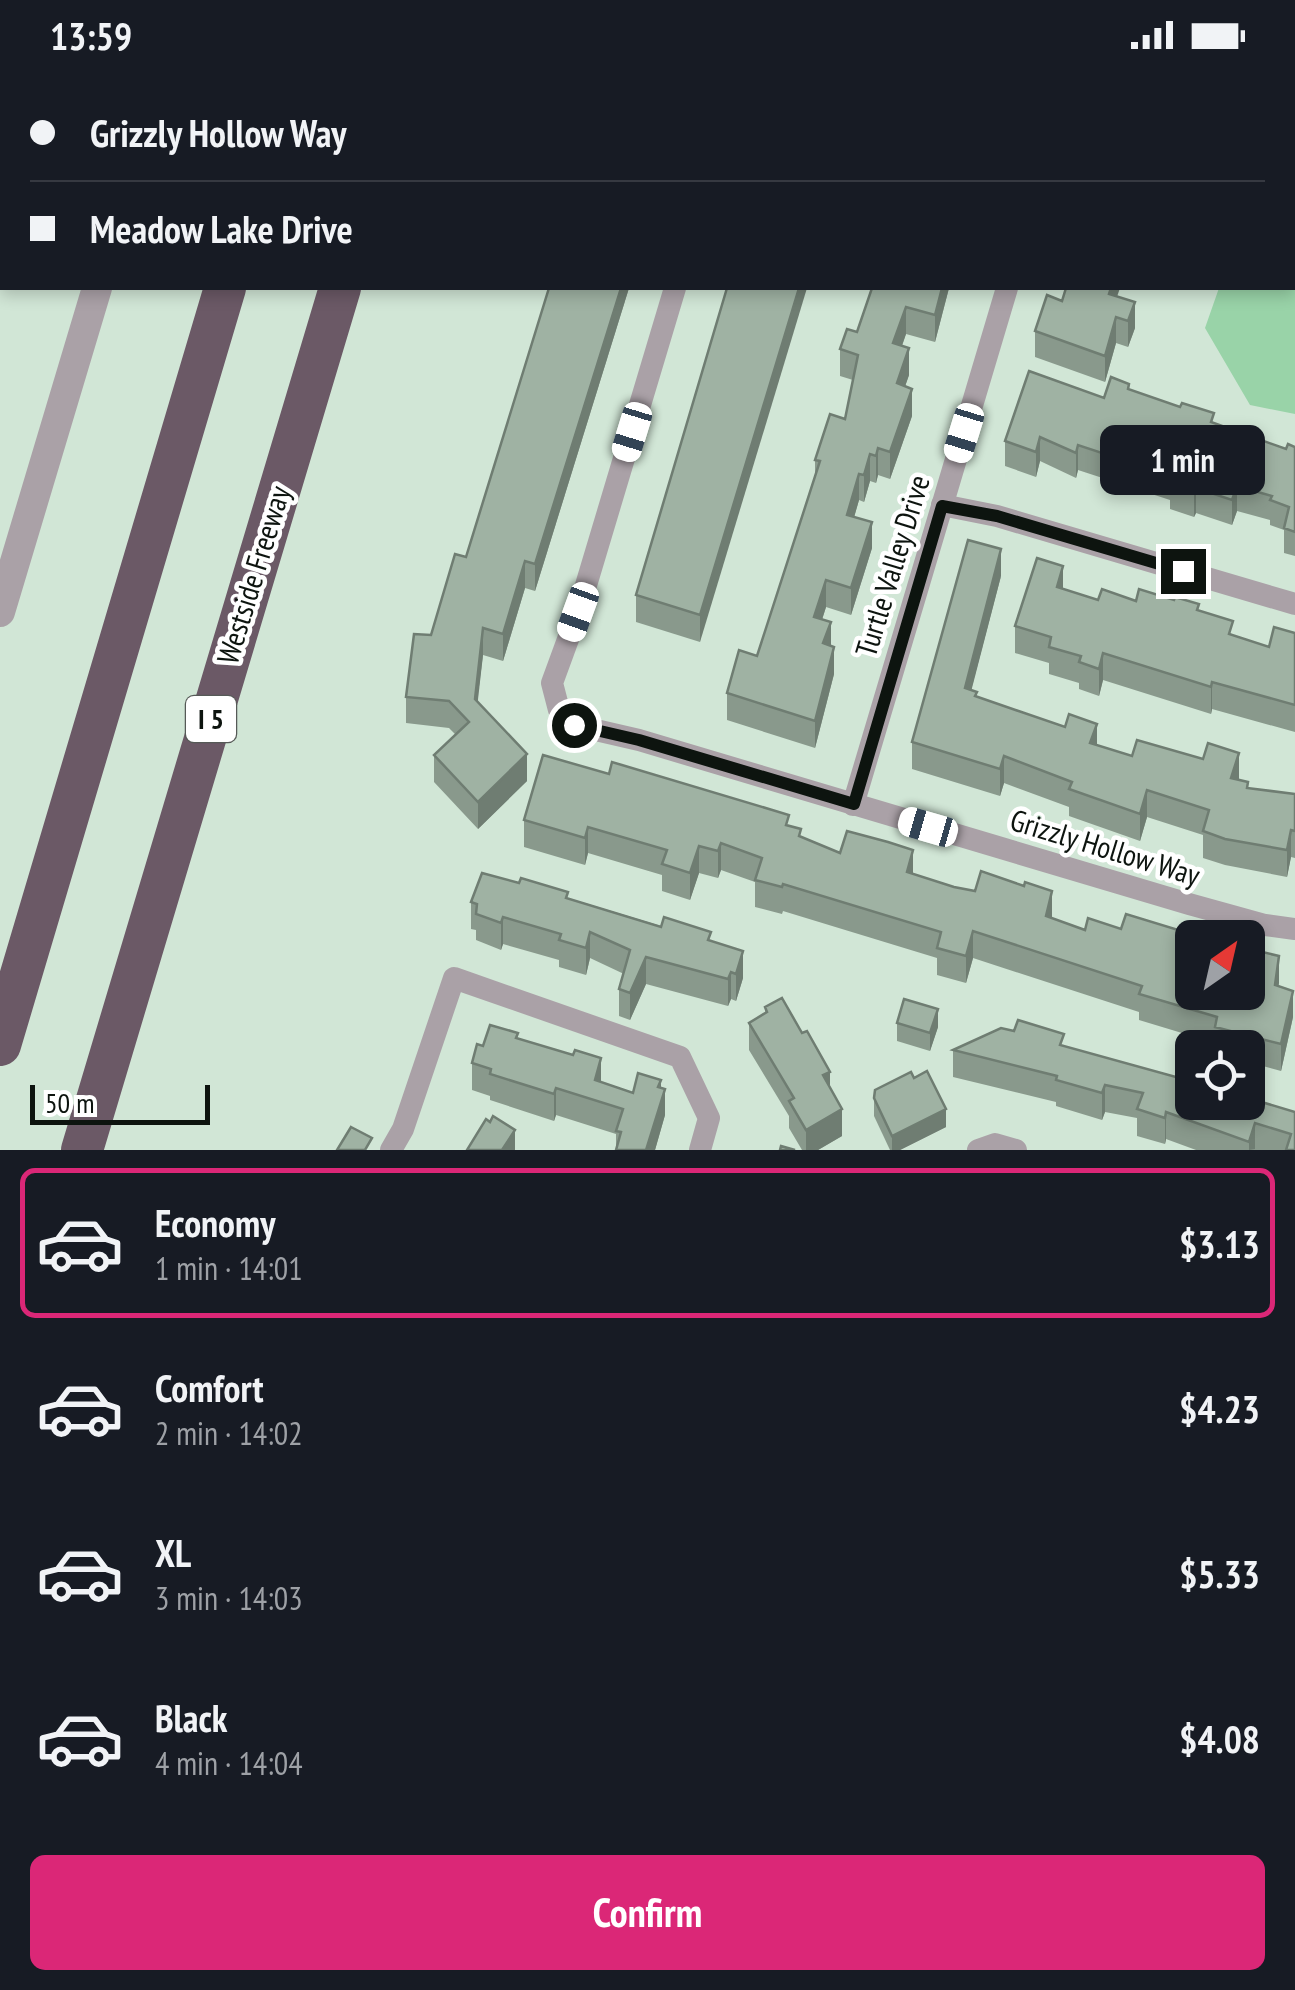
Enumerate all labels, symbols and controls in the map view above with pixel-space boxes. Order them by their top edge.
text: 13:59 [50,11,132,60]
text: Grizzly Hollow Way [90,108,347,157]
text: Meadow Lake Drive [90,204,353,253]
car [609,399,655,465]
car [941,400,987,466]
callout: 1 min [1100,426,1266,496]
text: 1 min [1150,439,1215,481]
street label: Turtle Valley Drive [845,470,938,661]
street label: Westside Freeway [207,480,298,668]
route end [1161,549,1206,594]
car [554,579,602,645]
road number: I 5 [186,696,236,742]
route start [552,703,597,748]
street label: Grizzly Hollow Way [1006,799,1206,894]
car [895,804,961,850]
north arrow [1175,920,1265,1010]
map controls [1175,920,1265,1120]
button: locate [1175,1030,1265,1120]
scale bar [30,1080,210,1124]
text: 50 m [45,1084,94,1121]
icon: car [35,1198,125,1288]
text: Economy [155,1198,275,1247]
text: $3.13 [1179,1219,1260,1268]
text: 1 min · 14:01 [155,1247,303,1289]
icon: car [35,1363,125,1453]
text: Comfort [155,1363,264,1412]
text: $4.23 [1179,1384,1260,1433]
text: 2 min · 14:02 [155,1412,303,1454]
icon: car [35,1528,125,1618]
text: XL [155,1528,191,1577]
text: $5.33 [1179,1549,1260,1598]
text: 3 min · 14:03 [155,1577,303,1619]
icon: car [35,1693,125,1783]
text: Black [155,1693,228,1742]
text: $4.08 [1179,1714,1260,1763]
text: 4 min · 14:04 [155,1742,303,1784]
button: Confirm [30,1855,1265,1970]

